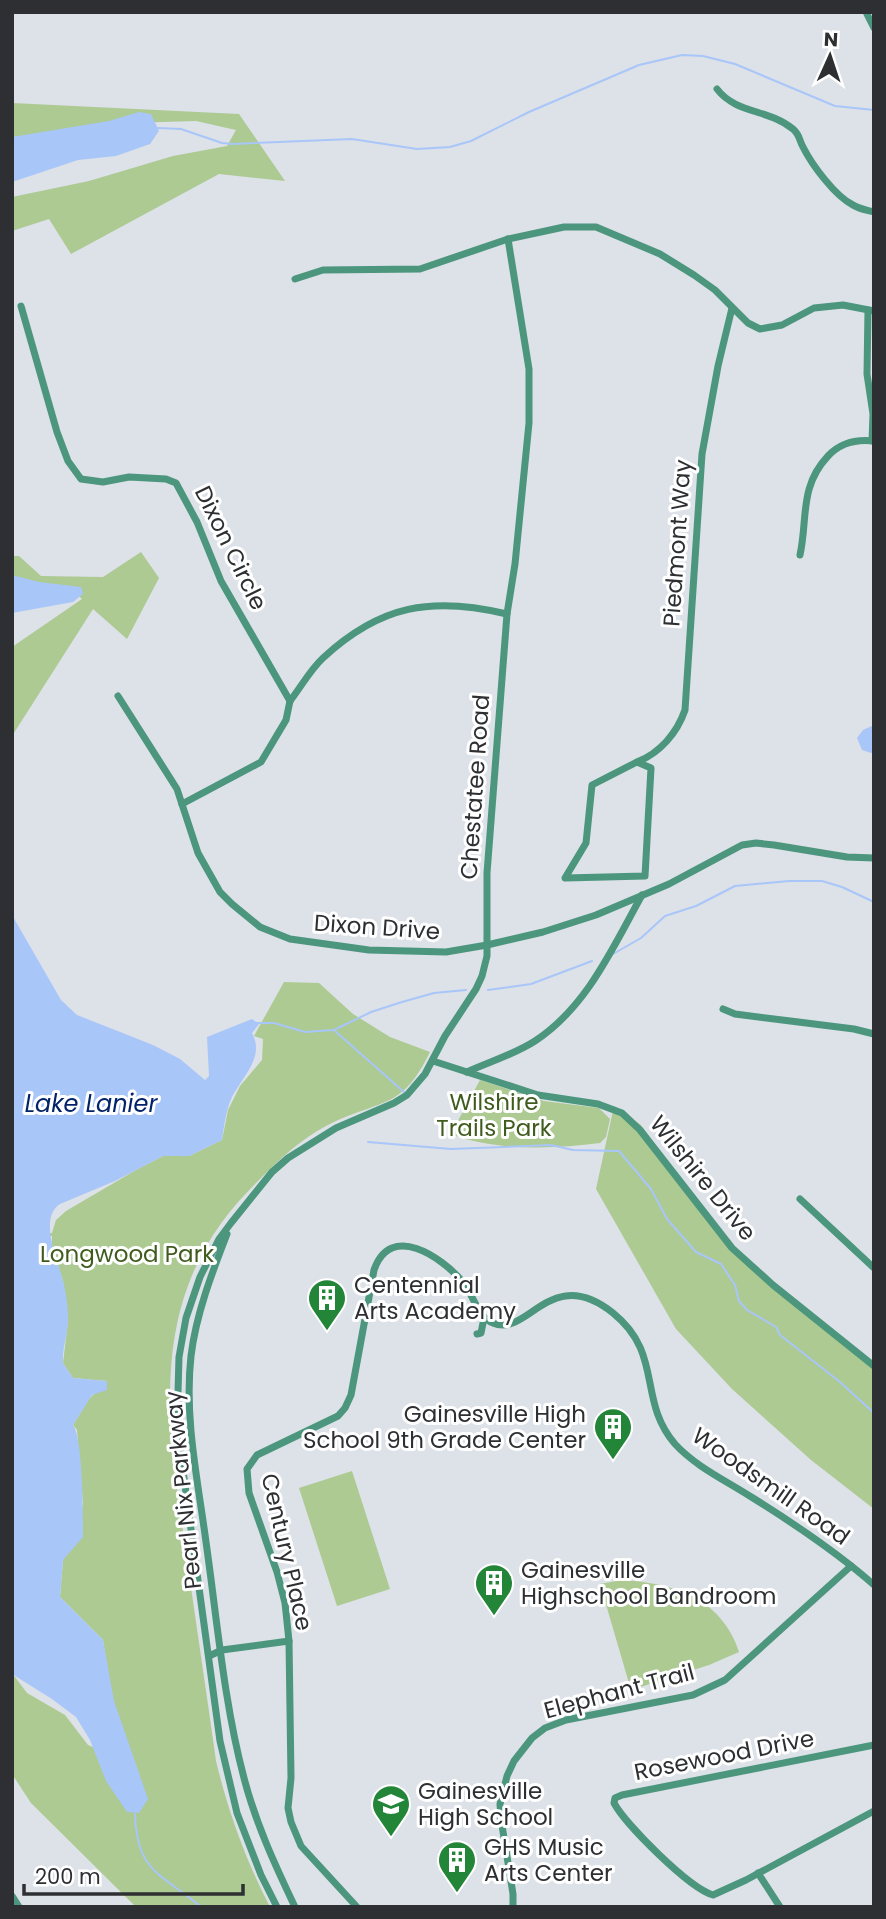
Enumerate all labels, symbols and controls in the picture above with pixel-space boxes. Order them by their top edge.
north arrow [795,21,865,91]
text: N [823,26,839,53]
street label: Piedmont Way [655,458,699,628]
street label: Dixon Circle [187,481,275,615]
street label: Chestatee Road [453,693,497,881]
street label: Dixon Drive [313,907,441,947]
park label: Wilshire Trails Park [436,1086,552,1144]
water label: Lake Lanier [25,1087,158,1120]
street label: Wilshire Drive [642,1109,764,1247]
park label: Longwood Park [40,1238,214,1270]
place label: Centennial Arts Academy [354,1269,516,1327]
building icon: Centennial Arts Academy [306,1277,348,1332]
street label: Pearl Nix Parkway [157,1389,209,1591]
place label: Gainesville High School 9th Grade Center [303,1398,586,1456]
building icon: Gainesville High School 9th Grade Center [592,1406,634,1461]
street label: Woodsmill Road [686,1420,856,1552]
street label: Century Place [253,1470,321,1634]
place label: Gainesville Highschool Bandroom [521,1554,776,1612]
building icon: Gainesville Highschool Bandroom [473,1562,515,1617]
street label: Elephant Trail [540,1656,698,1726]
street label: Rosewood Drive [631,1722,817,1788]
place label: Gainesville High School [418,1775,553,1833]
school or university icon: Gainesville High School [370,1783,412,1838]
place label: GHS Music Arts Center [484,1831,613,1889]
building icon: GHS Music Arts Center [436,1839,478,1894]
scale bar [24,1853,243,1897]
text: 200 m [35,1862,101,1891]

